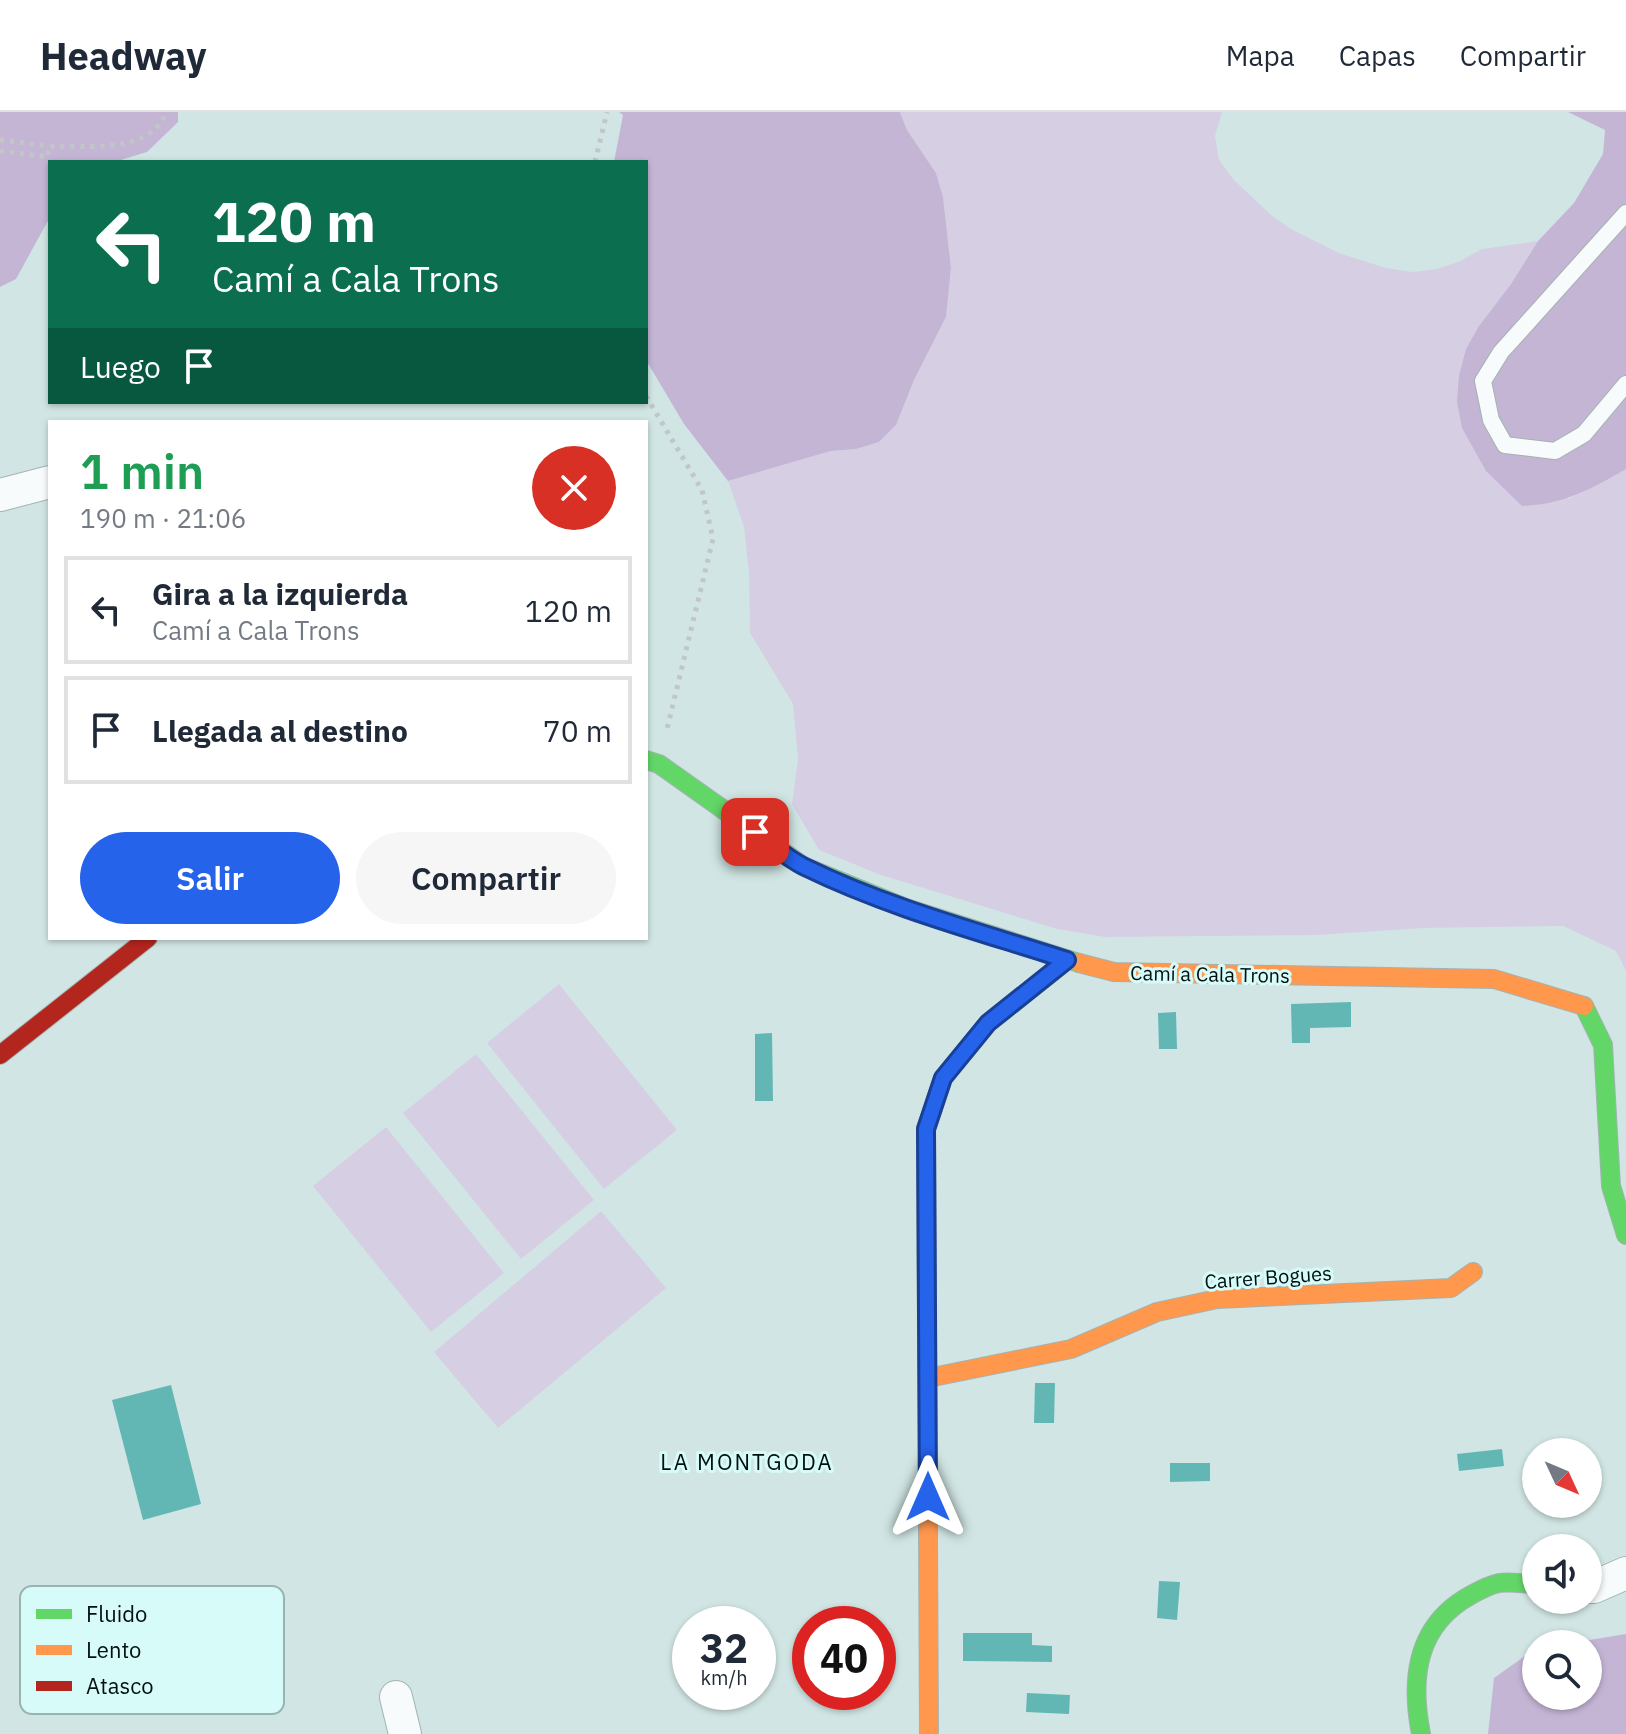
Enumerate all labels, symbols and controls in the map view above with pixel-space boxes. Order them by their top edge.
text: Headway [40,31,207,80]
text: Mapa [1226,37,1295,74]
text: Capas [1339,37,1416,74]
text: Compartir [1460,37,1586,74]
text: 120 m [212,185,376,257]
icon: left [80,192,184,296]
text: Camí a Cala Trons [212,255,499,302]
icon: arrive [177,344,221,388]
text: Luego [80,347,161,386]
text: 1 min [80,440,204,502]
button: close [532,446,616,530]
text: 190 m · 21:06 [80,501,246,535]
text: Gira a la izquierda [152,574,408,613]
icon: left [84,588,128,632]
text: 120 m [525,591,612,630]
text: Camí a Cala Trons [152,613,360,647]
icon: arrive [84,708,128,752]
text: Llegada al destino [152,711,408,750]
text: 70 m [543,711,612,750]
pin [721,798,789,866]
icon: arrive [733,810,777,854]
button: Salir [80,832,340,924]
button: Compartir [356,832,616,924]
street label: Camí a Cala Trons [1130,959,1290,989]
street label: Carrer Bogues [1203,1259,1333,1295]
north arrow [1522,1438,1602,1518]
map controls [1522,1438,1602,1710]
district label: LA MONTGODA [660,1447,834,1476]
position arrow [886,1455,970,1539]
button: sound [1522,1534,1602,1614]
legend [20,1586,284,1714]
text: Fluido [86,1599,147,1628]
speed limit sign: 40 [792,1606,896,1710]
text: 32 [700,1622,748,1674]
button: search [1522,1630,1602,1710]
text: Lento [86,1635,141,1664]
text: km/h [700,1664,748,1691]
text: Atasco [86,1671,153,1700]

